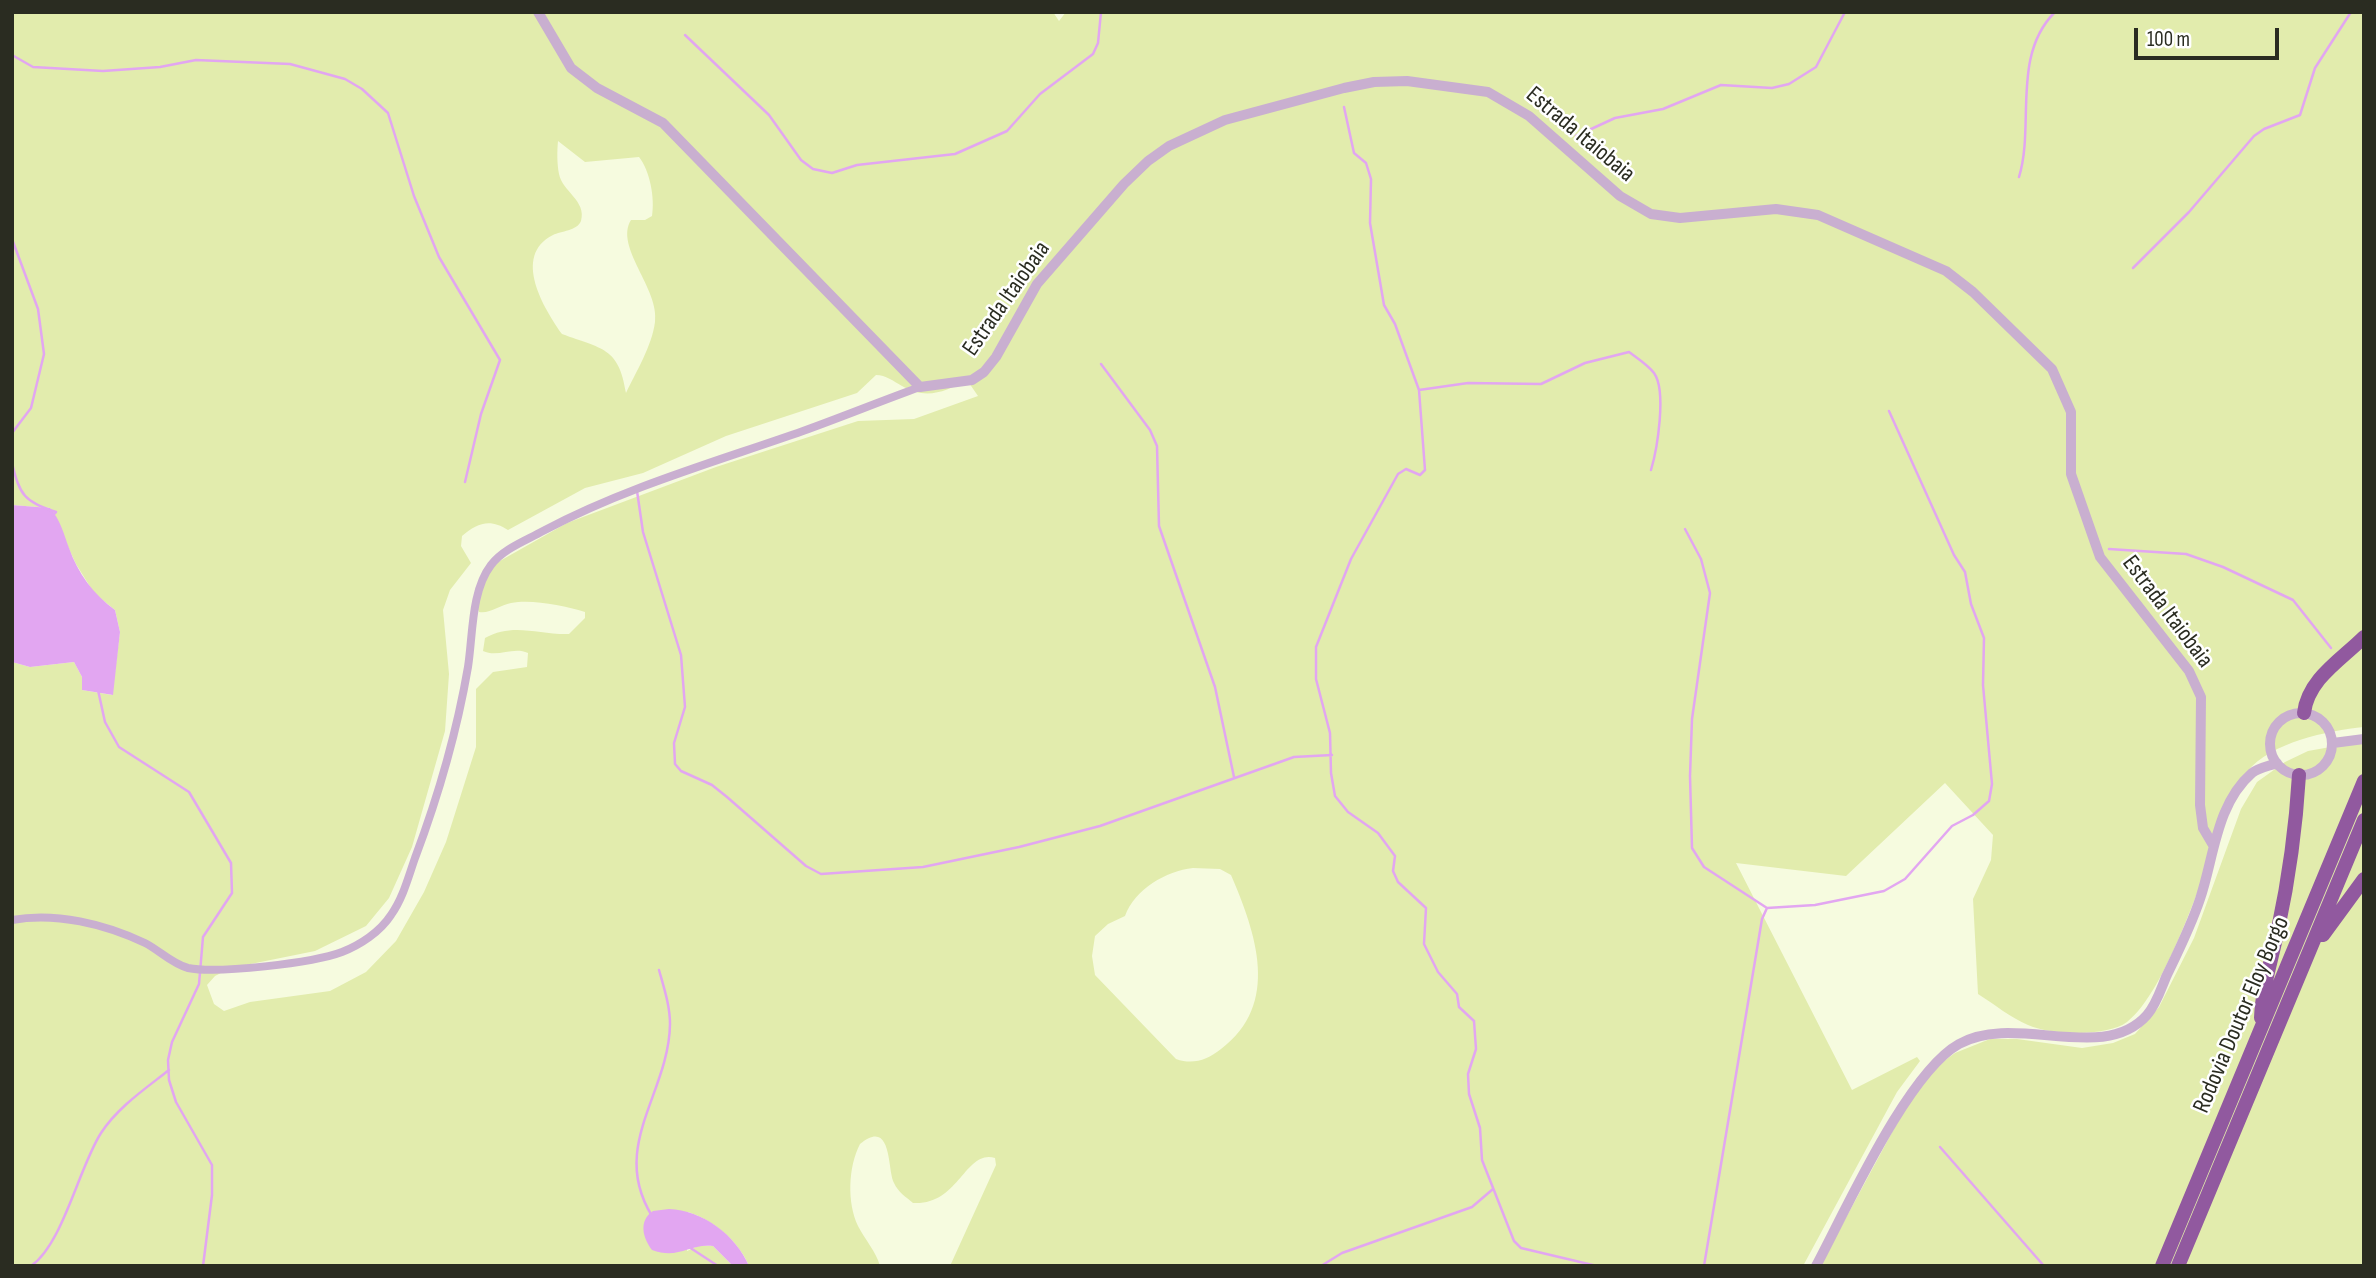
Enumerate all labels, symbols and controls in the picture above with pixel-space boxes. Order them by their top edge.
scale bar [2138,14,2283,58]
text: 100 m [2147,27,2190,52]
street label: Estrada Itaiobaia [1520,81,1640,189]
street label: Estrada Itaiobaia [957,236,1057,362]
street label: Estrada Itaiobaia [2115,550,2219,674]
street label: Rodovia Doutor Eloy Borgo [2188,913,2296,1117]

